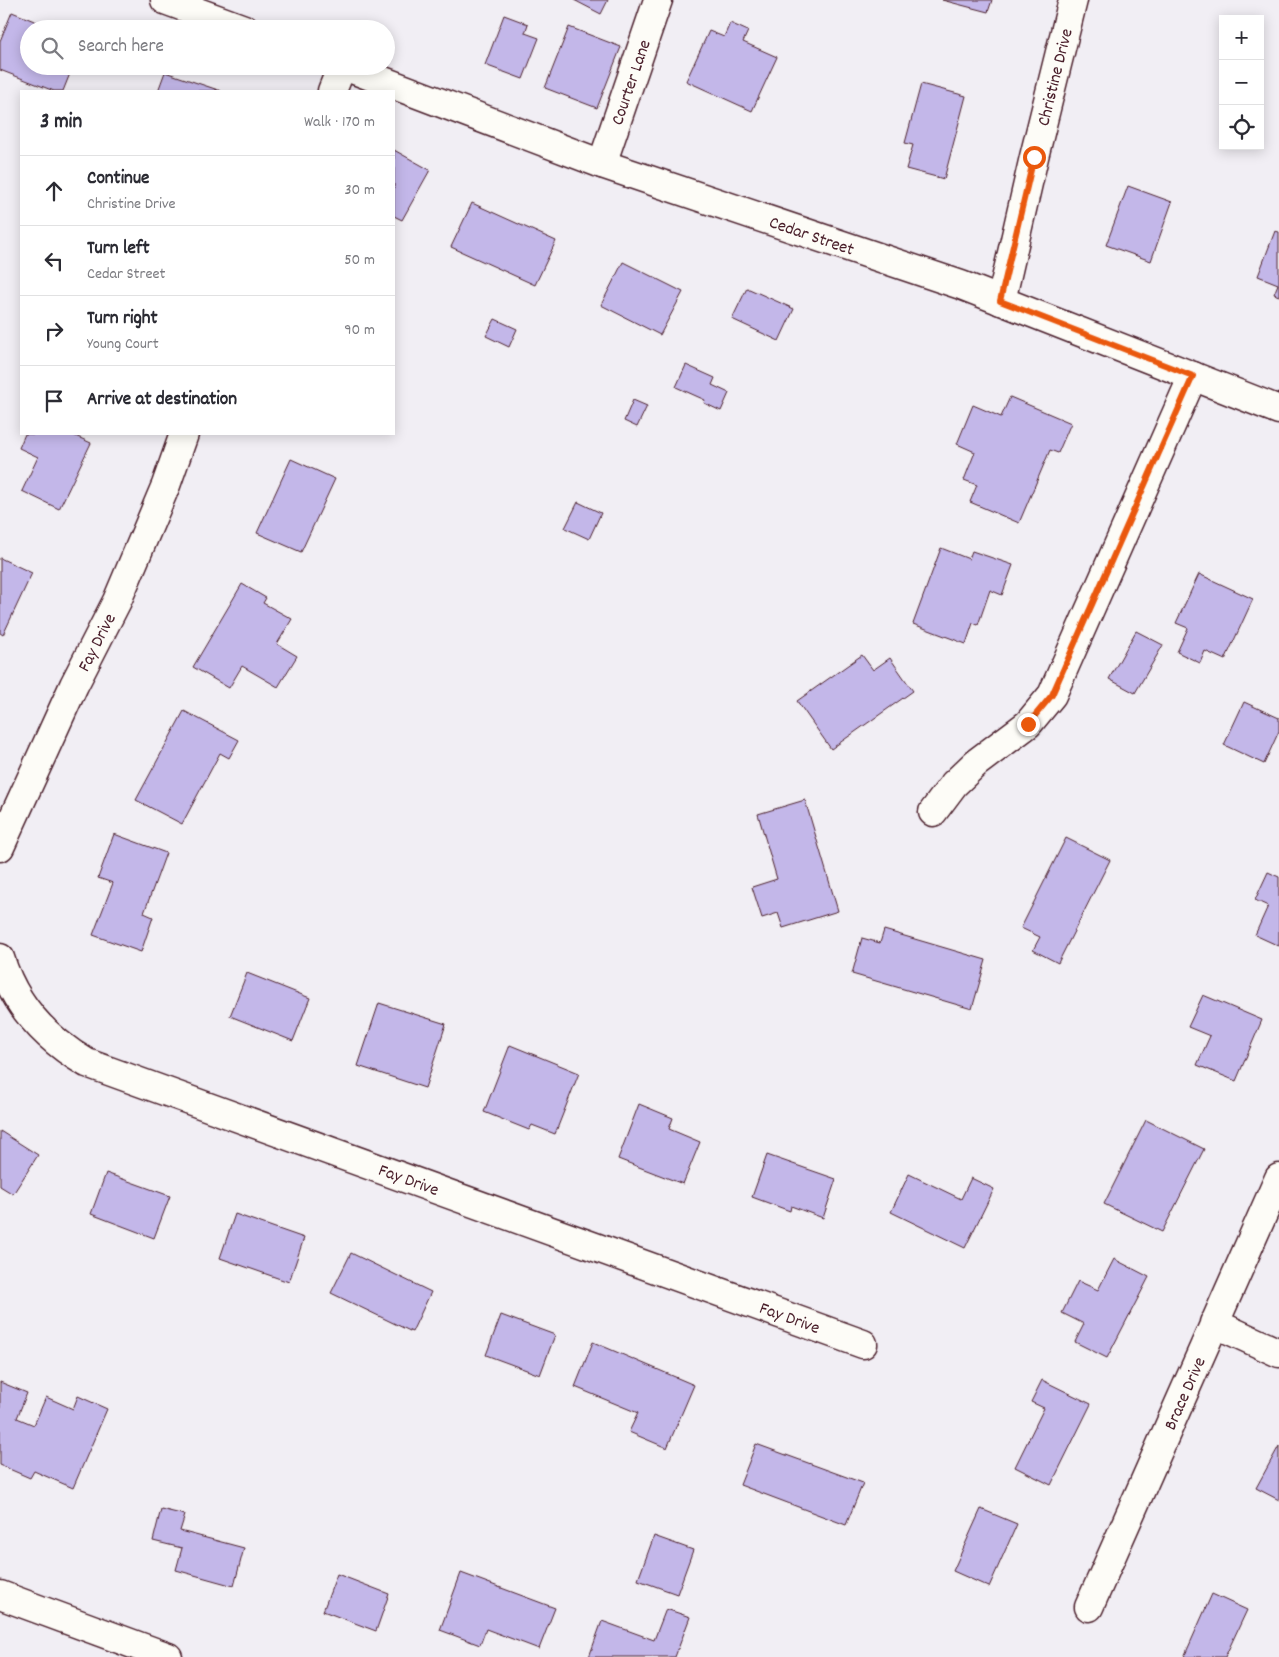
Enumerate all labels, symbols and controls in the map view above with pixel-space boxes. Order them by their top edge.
map controls [1219,15,1264,150]
button: + [1219,15,1264,60]
search box [20,20,395,75]
street label: Christine Drive [1032,26,1081,129]
icon: search [38,34,66,62]
text: Search here [78,34,164,61]
street label: Courter Lane [606,37,659,129]
button: − [1219,60,1264,105]
button: locate [1219,105,1264,150]
text: 3 min [40,108,82,138]
text: Walk · 170 m [304,111,375,134]
route start [1023,146,1046,169]
text: Continue [87,166,149,193]
icon: ahead [40,177,68,205]
text: 30 m [345,179,375,202]
text: Christine Drive [87,193,176,216]
street label: Cedar Street [765,211,857,264]
text: Turn left [87,236,150,263]
icon: left [40,247,68,275]
text: 50 m [344,249,375,272]
text: Cedar Street [87,263,165,286]
text: Turn right [87,306,158,333]
icon: right [40,317,68,345]
text: 90 m [344,319,375,342]
text: Young Court [87,333,159,356]
icon: arrive [40,387,68,415]
text: Arrive at destination [87,387,237,414]
street label: Fay Drive [73,610,124,677]
route end [1017,713,1040,736]
street label: Fay Drive [374,1159,442,1204]
street label: Fay Drive [755,1297,823,1342]
street label: Brace Drive [1159,1353,1214,1435]

